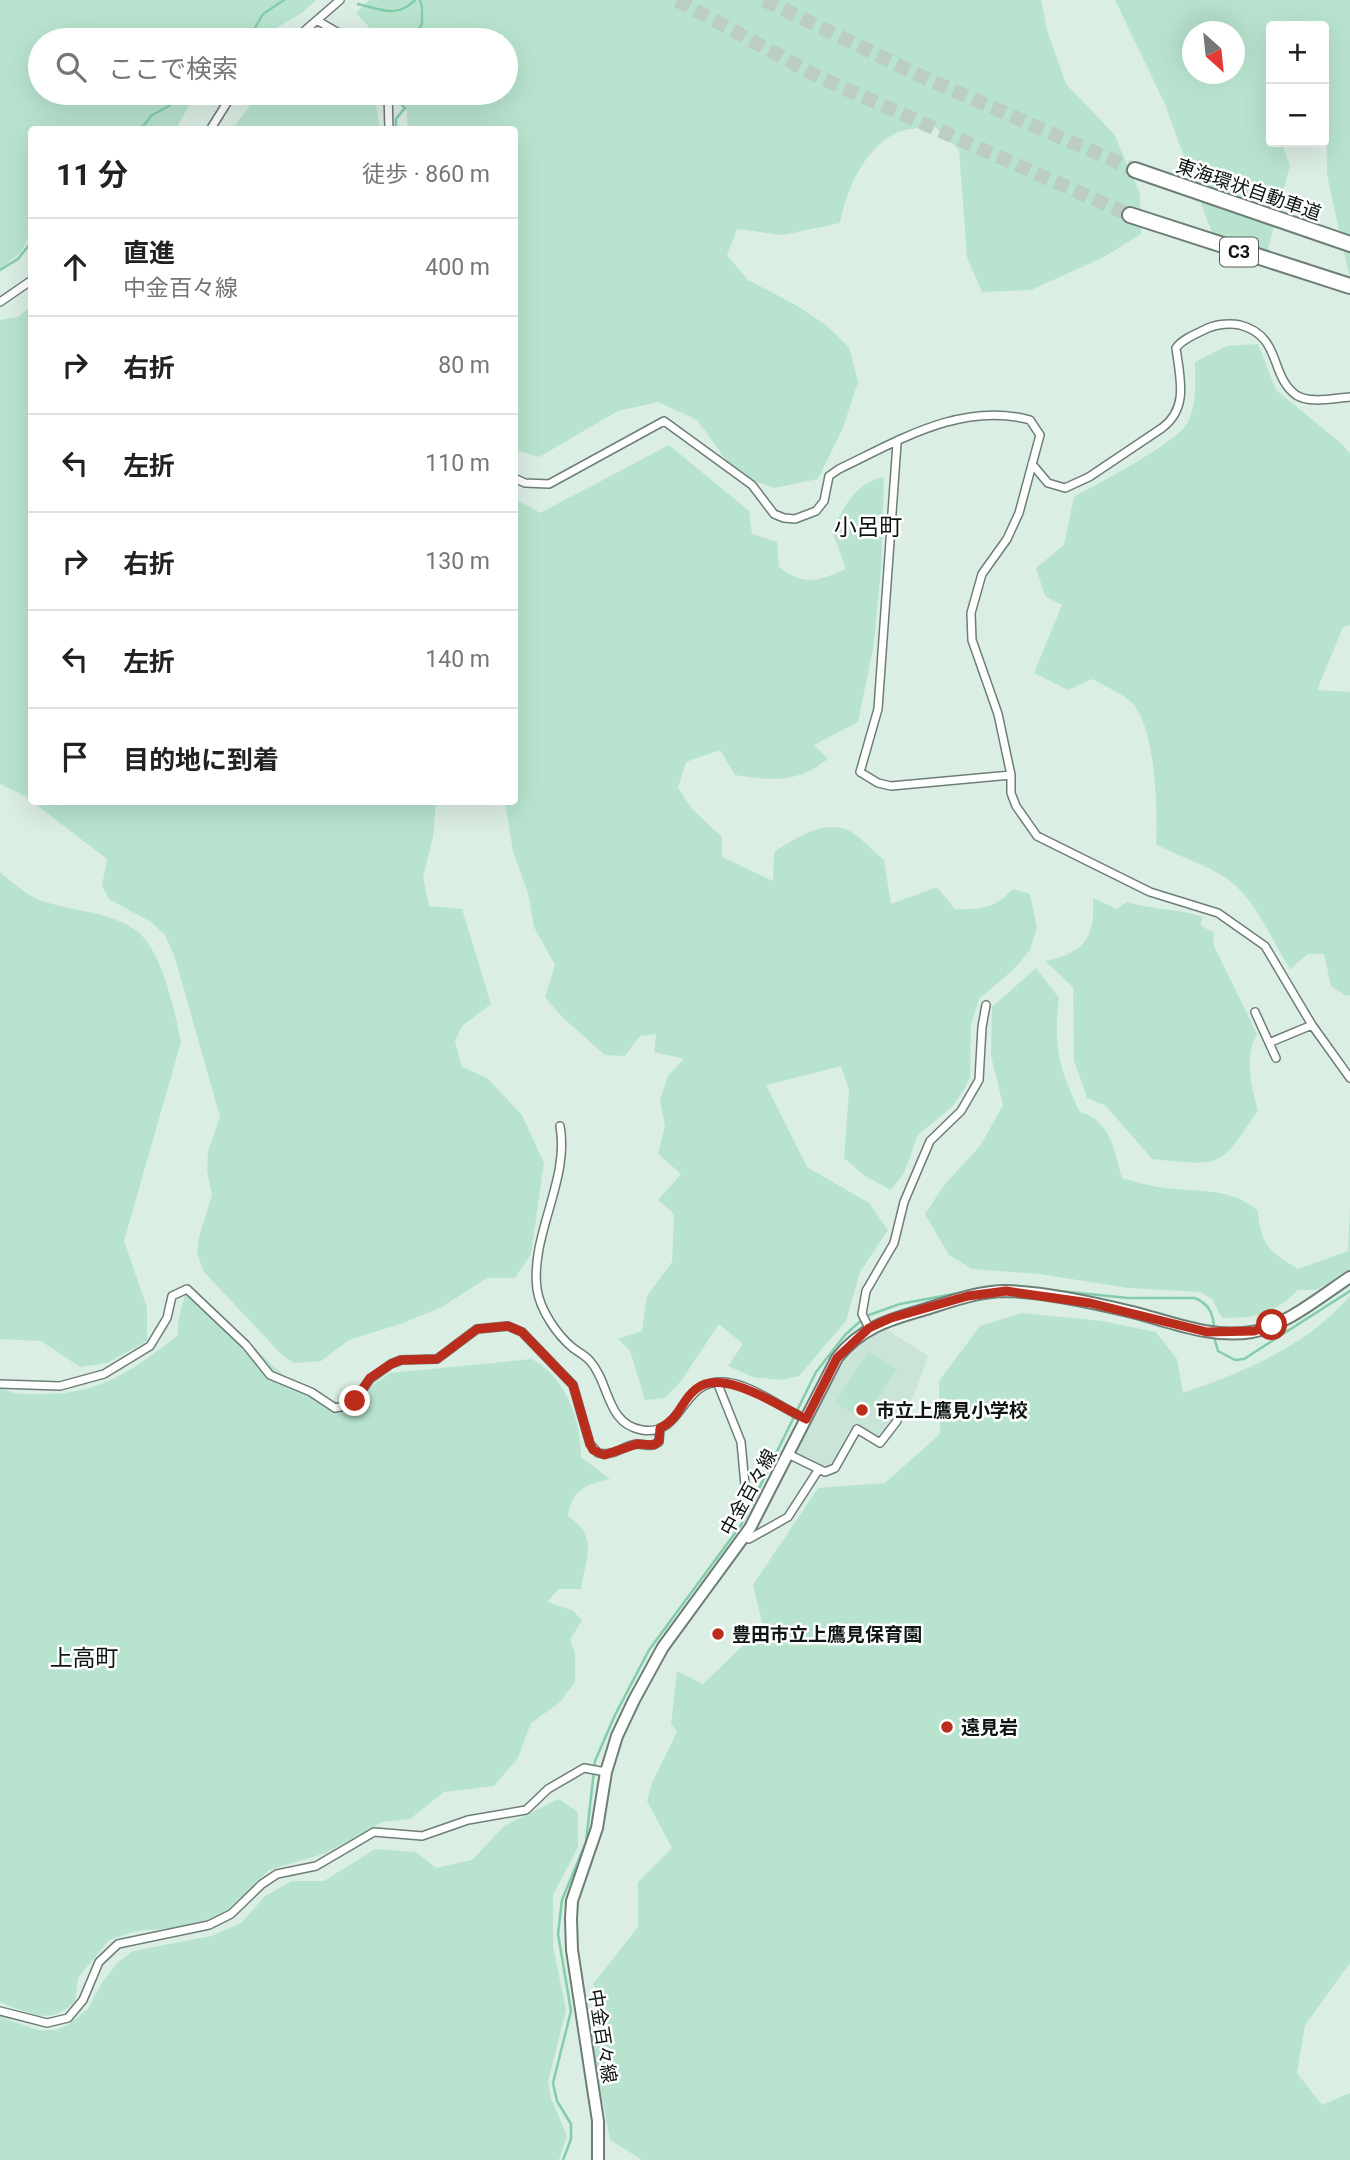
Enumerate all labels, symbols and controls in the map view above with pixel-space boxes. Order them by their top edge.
north arrow [1182,21,1245,84]
map controls [1266,21,1329,147]
button: + [1266,21,1329,84]
search box [28,28,518,105]
icon: search [52,48,90,86]
text: ここで検索 [108,54,238,84]
button: − [1266,84,1329,147]
street label: 東海環状自動車道 [1173,154,1324,225]
text: 11 分 [56,157,128,192]
text: 徒歩 · 860 m [362,161,490,188]
text: 直進 [123,238,175,268]
road number: C3 [1220,238,1258,266]
icon: ahead [56,248,94,286]
text: 400 m [425,254,490,281]
text: 中金百々線 [123,275,238,302]
icon: right [56,346,94,384]
text: 80 m [438,352,490,379]
text: 右折 [123,353,175,383]
icon: left [56,444,94,482]
text: 110 m [425,450,490,477]
text: 左折 [123,451,175,481]
district label: 小呂町 [834,514,903,541]
icon: right [56,542,94,580]
text: 130 m [425,548,490,575]
text: 右折 [123,549,175,579]
icon: left [56,640,94,678]
text: 140 m [425,646,490,673]
text: 左折 [123,647,175,677]
icon: arrive [56,738,94,776]
text: 目的地に到着 [123,745,279,775]
route start [1256,1309,1287,1340]
route end [339,1385,370,1416]
place label: 市立上鷹見小学校 [876,1399,1028,1422]
marker: 市立上鷹見小学校 [854,1402,870,1418]
street label: 中金百々線 [715,1445,782,1539]
place label: 豊田市立上鷹見保育園 [732,1623,922,1646]
marker: 豊田市立上鷹見保育園 [710,1626,726,1642]
district label: 上高町 [50,1645,119,1672]
place label: 遠見岩 [961,1716,1018,1739]
marker: 遠見岩 [939,1719,955,1735]
street label: 中金百々線 [584,1987,621,2085]

